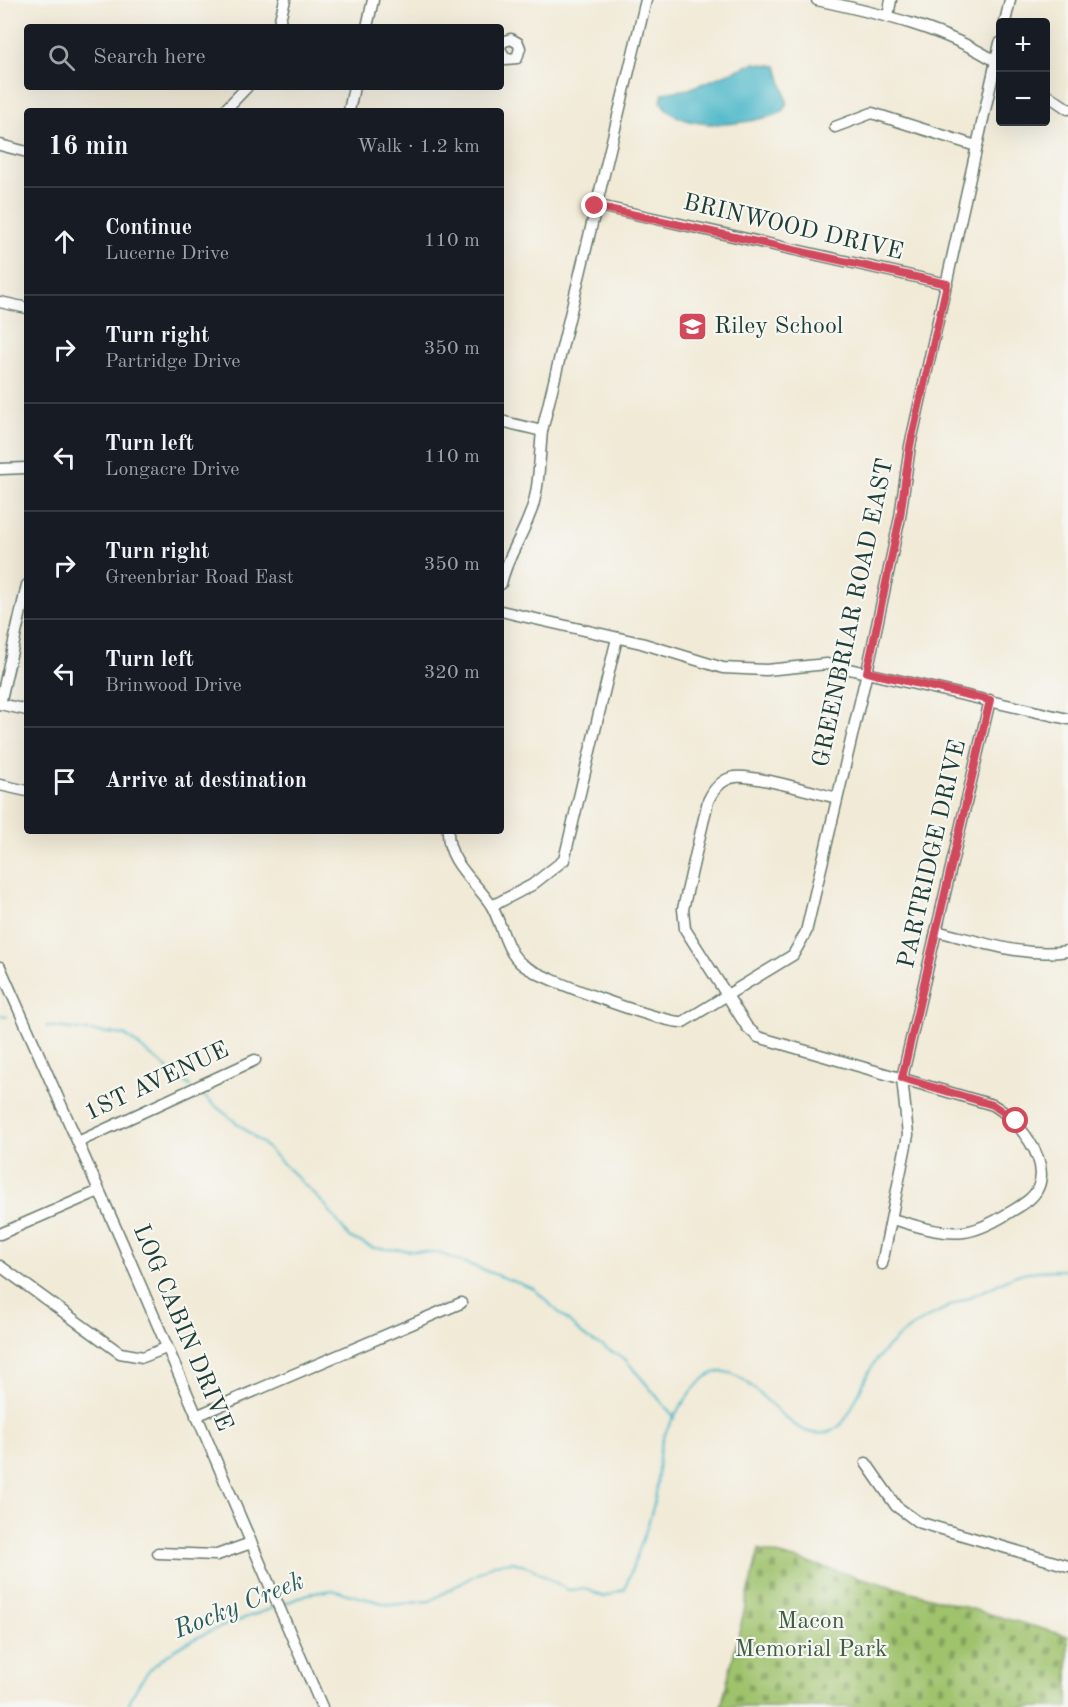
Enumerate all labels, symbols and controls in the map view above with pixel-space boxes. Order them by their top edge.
map controls [996,18,1050,126]
button: + [996,18,1050,72]
search box [24,24,504,90]
icon: search [45,41,78,74]
text: Search here [93,46,206,68]
button: − [996,72,1050,126]
text: 16 min [48,134,128,160]
text: Walk · 1.2 km [357,137,480,157]
street label: BRINWOOD DRIVE [681,191,905,265]
route end [581,192,607,218]
text: Continue [105,217,192,239]
icon: ahead [48,225,81,258]
text: 110 m [424,231,480,251]
text: Lucerne Drive [105,244,229,264]
school or university icon: Riley School [677,311,709,343]
place label: Riley School [714,315,843,339]
text: Turn right [105,325,209,347]
icon: right [48,333,81,366]
text: 350 m [424,339,480,359]
text: Partridge Drive [105,352,240,372]
text: Turn left [105,433,194,455]
icon: left [48,441,81,474]
text: 110 m [424,447,480,467]
street label: GREENBRIAR ROAD EAST [810,457,898,769]
text: Longacre Drive [105,460,240,480]
text: Turn right [105,541,209,563]
icon: right [48,549,81,582]
text: 350 m [424,555,480,575]
text: Greenbriar Road East [105,568,294,588]
text: Turn left [105,649,194,671]
icon: left [48,657,81,690]
text: 320 m [424,663,480,683]
text: Brinwood Drive [105,676,242,696]
street label: PARTRIDGE DRIVE [895,737,971,971]
icon: arrive [48,765,81,798]
text: Arrive at destination [105,770,307,792]
street label: 1ST AVENUE [81,1038,233,1126]
route start [1002,1107,1028,1133]
street label: LOG CABIN DRIVE [128,1221,236,1435]
water label: Rocky Creek [169,1568,308,1644]
park label: Macon Memorial Park [735,1610,887,1662]

